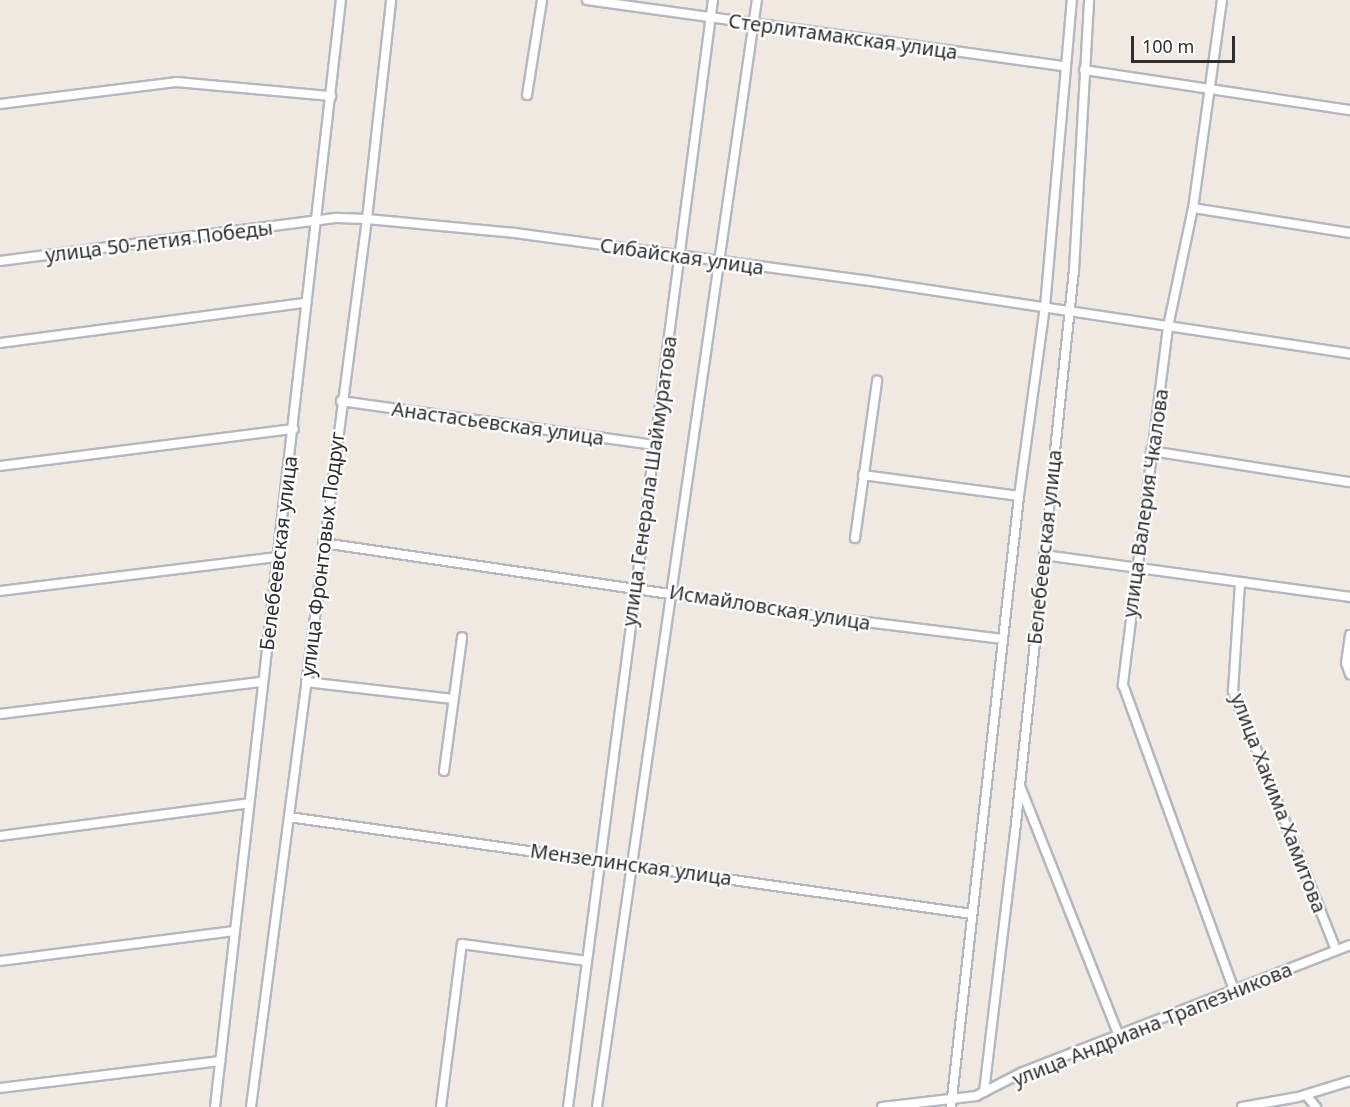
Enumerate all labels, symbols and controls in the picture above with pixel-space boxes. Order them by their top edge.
street label: Стерлитамакская улица [727,8,959,64]
scale bar [1134,24,1238,62]
text: 100 m [1142,34,1194,58]
street label: улица 50-летия Победы [44,215,274,267]
street label: Сибайская улица [598,233,766,279]
street label: улица Генерала Шаймуратова [617,334,681,628]
street label: улица Валерия Чкалова [1117,387,1173,619]
street label: Анастасьевская улица [390,396,606,450]
street label: улица Фронтовых Подруг [295,430,349,678]
street label: Белебеевская улица [1022,448,1066,646]
street label: Белебеевская улица [254,454,302,652]
street label: Исмайловская улица [668,579,872,635]
street label: улица Хакима Хамитова [1226,690,1332,916]
street label: Мензелинская улица [529,838,733,890]
street label: улица Андриана Трапезникова [1009,957,1295,1091]

